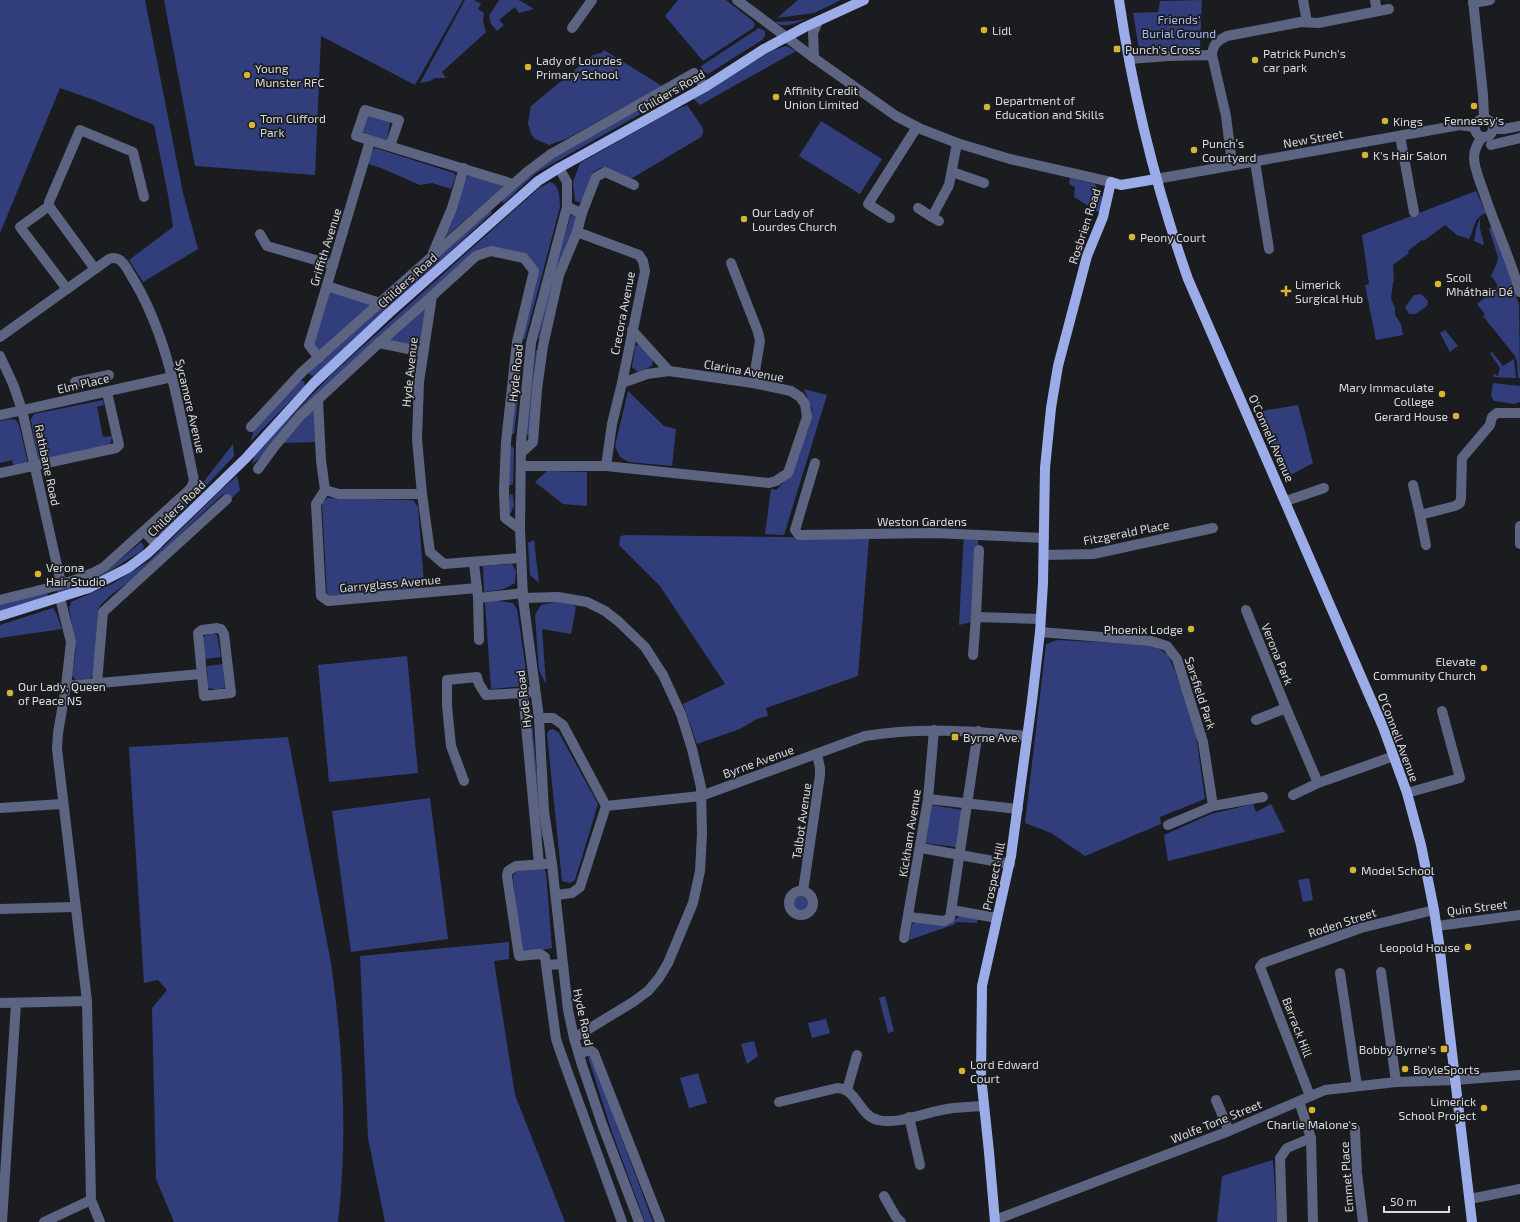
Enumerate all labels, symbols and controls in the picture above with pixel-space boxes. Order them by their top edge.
park label: Friends' Burial Ground [1142,12,1216,40]
place label: Lidl [992,23,1012,37]
marker: Lidl [979,25,989,35]
place label: Punch's Cross [1125,42,1200,56]
marker: Punch's Cross [1112,44,1122,54]
place label: Patrick Punch's car park [1263,46,1346,74]
place label: Lady of Lourdes Primary School [536,53,622,81]
marker: Patrick Punch's car park [1250,55,1260,65]
place label: Young Munster RFC [255,61,324,89]
marker: Lady of Lourdes Primary School [523,62,533,72]
street label: Childers Road [635,66,707,116]
marker: Young Munster RFC [242,70,252,80]
place label: Affinity Credit Union Limited [784,83,859,111]
marker: Affinity Credit Union Limited [771,92,781,102]
place label: Department of Education and Skills [995,93,1104,121]
marker: Fennessy's [1469,101,1479,111]
marker: Department of Education and Skills [982,102,992,112]
place label: Tom Clifford Park [260,111,326,139]
place label: Fennessy's [1444,113,1504,127]
place label: Kings [1393,114,1423,128]
marker: Kings [1380,116,1390,126]
marker: Tom Clifford Park [247,120,257,130]
street label: New Street [1282,126,1344,150]
place label: Punch’s Courtyard [1202,136,1256,164]
marker: Punch’s Courtyard [1189,145,1199,155]
place label: K's Hair Salon [1373,148,1447,162]
marker: K's Hair Salon [1360,150,1370,160]
street label: Rosbrien Road [1065,186,1103,266]
place label: Our Lady of Lourdes Church [752,205,837,233]
street label: Griffith Avenue [307,206,343,288]
marker: Our Lady of Lourdes Church [739,214,749,224]
place label: Peony Court [1140,230,1206,244]
marker: Peony Court [1127,232,1137,242]
street label: Childers Road [374,250,440,310]
street label: Crecora Avenue [607,270,637,356]
place label: Scoil Mháthair Dé [1446,270,1513,298]
place label: Limerick Surgical Hub [1295,277,1363,305]
marker: Scoil Mháthair Dé [1433,279,1443,289]
marker: Limerick Surgical Hub [1280,285,1292,297]
street label: Hyde Avenue [398,336,420,408]
street label: Hyde Road [505,343,525,403]
street label: Clarina Avenue [703,356,785,384]
street label: Sycamore Avenue [173,357,209,455]
street label: Elm Place [56,370,110,396]
place label: Mary Immaculate College [1339,380,1434,408]
marker: Mary Immaculate College [1437,389,1447,399]
street label: O'Connell Avenue [1246,392,1298,484]
place label: Gerard House [1374,409,1448,423]
marker: Gerard House [1451,411,1461,421]
street label: Rathbane Road [33,423,63,507]
street label: Childers Road [144,477,208,539]
street label: Weston Gardens [877,514,967,528]
street label: Fitzgerald Place [1082,517,1170,547]
place label: Verona Hair Studio [46,560,106,588]
marker: Verona Hair Studio [33,569,43,579]
street label: Garryglass Avenue [339,572,441,594]
street label: Verona Park [1259,621,1297,687]
place label: Phoenix Lodge [1104,622,1183,636]
marker: Phoenix Lodge [1186,624,1196,634]
place label: Elevate Community Church [1373,654,1476,682]
street label: Sarsfield Park [1183,655,1219,731]
marker: Elevate Community Church [1479,663,1489,673]
street label: Hyde Road [513,669,533,729]
place label: Our Lady, Queen of Peace NS [18,679,106,707]
marker: Our Lady, Queen of Peace NS [5,688,15,698]
street label: O'Connell Avenue [1376,691,1422,783]
place label: Byrne Ave. [963,730,1020,744]
marker: Byrne Ave. [950,732,960,742]
street label: Byrne Avenue [721,742,795,780]
street label: Talbot Avenue [789,782,813,860]
street label: Kickham Avenue [895,788,923,878]
street label: Prospect Hill [979,840,1007,911]
place label: Model School [1361,863,1435,877]
marker: Model School [1348,865,1358,875]
street label: Quin Street [1446,896,1509,919]
street label: Roden Street [1306,904,1378,940]
place label: Leopold House [1379,940,1460,954]
marker: Leopold House [1463,942,1473,952]
street label: Hyde Road [571,987,597,1047]
street label: Barrack Hill [1280,995,1316,1059]
place label: Bobby Byrne's [1359,1042,1436,1056]
marker: Bobby Byrne's [1439,1044,1449,1054]
place label: Lord Edward Court [970,1057,1039,1085]
place label: BoyleSports [1413,1062,1480,1076]
marker: BoyleSports [1400,1064,1410,1074]
marker: Lord Edward Court [957,1066,967,1076]
place label: Limerick School Project [1398,1094,1476,1123]
street label: Wolfe Tone Street [1169,1096,1264,1146]
marker: Limerick School Project [1479,1103,1489,1113]
marker: Charlie Malone's [1307,1105,1317,1115]
place label: Charlie Malone's [1267,1117,1357,1131]
street label: Emmet Place [1337,1141,1355,1213]
scale bar [1384,1188,1449,1214]
text: 50 m [1390,1194,1417,1208]

